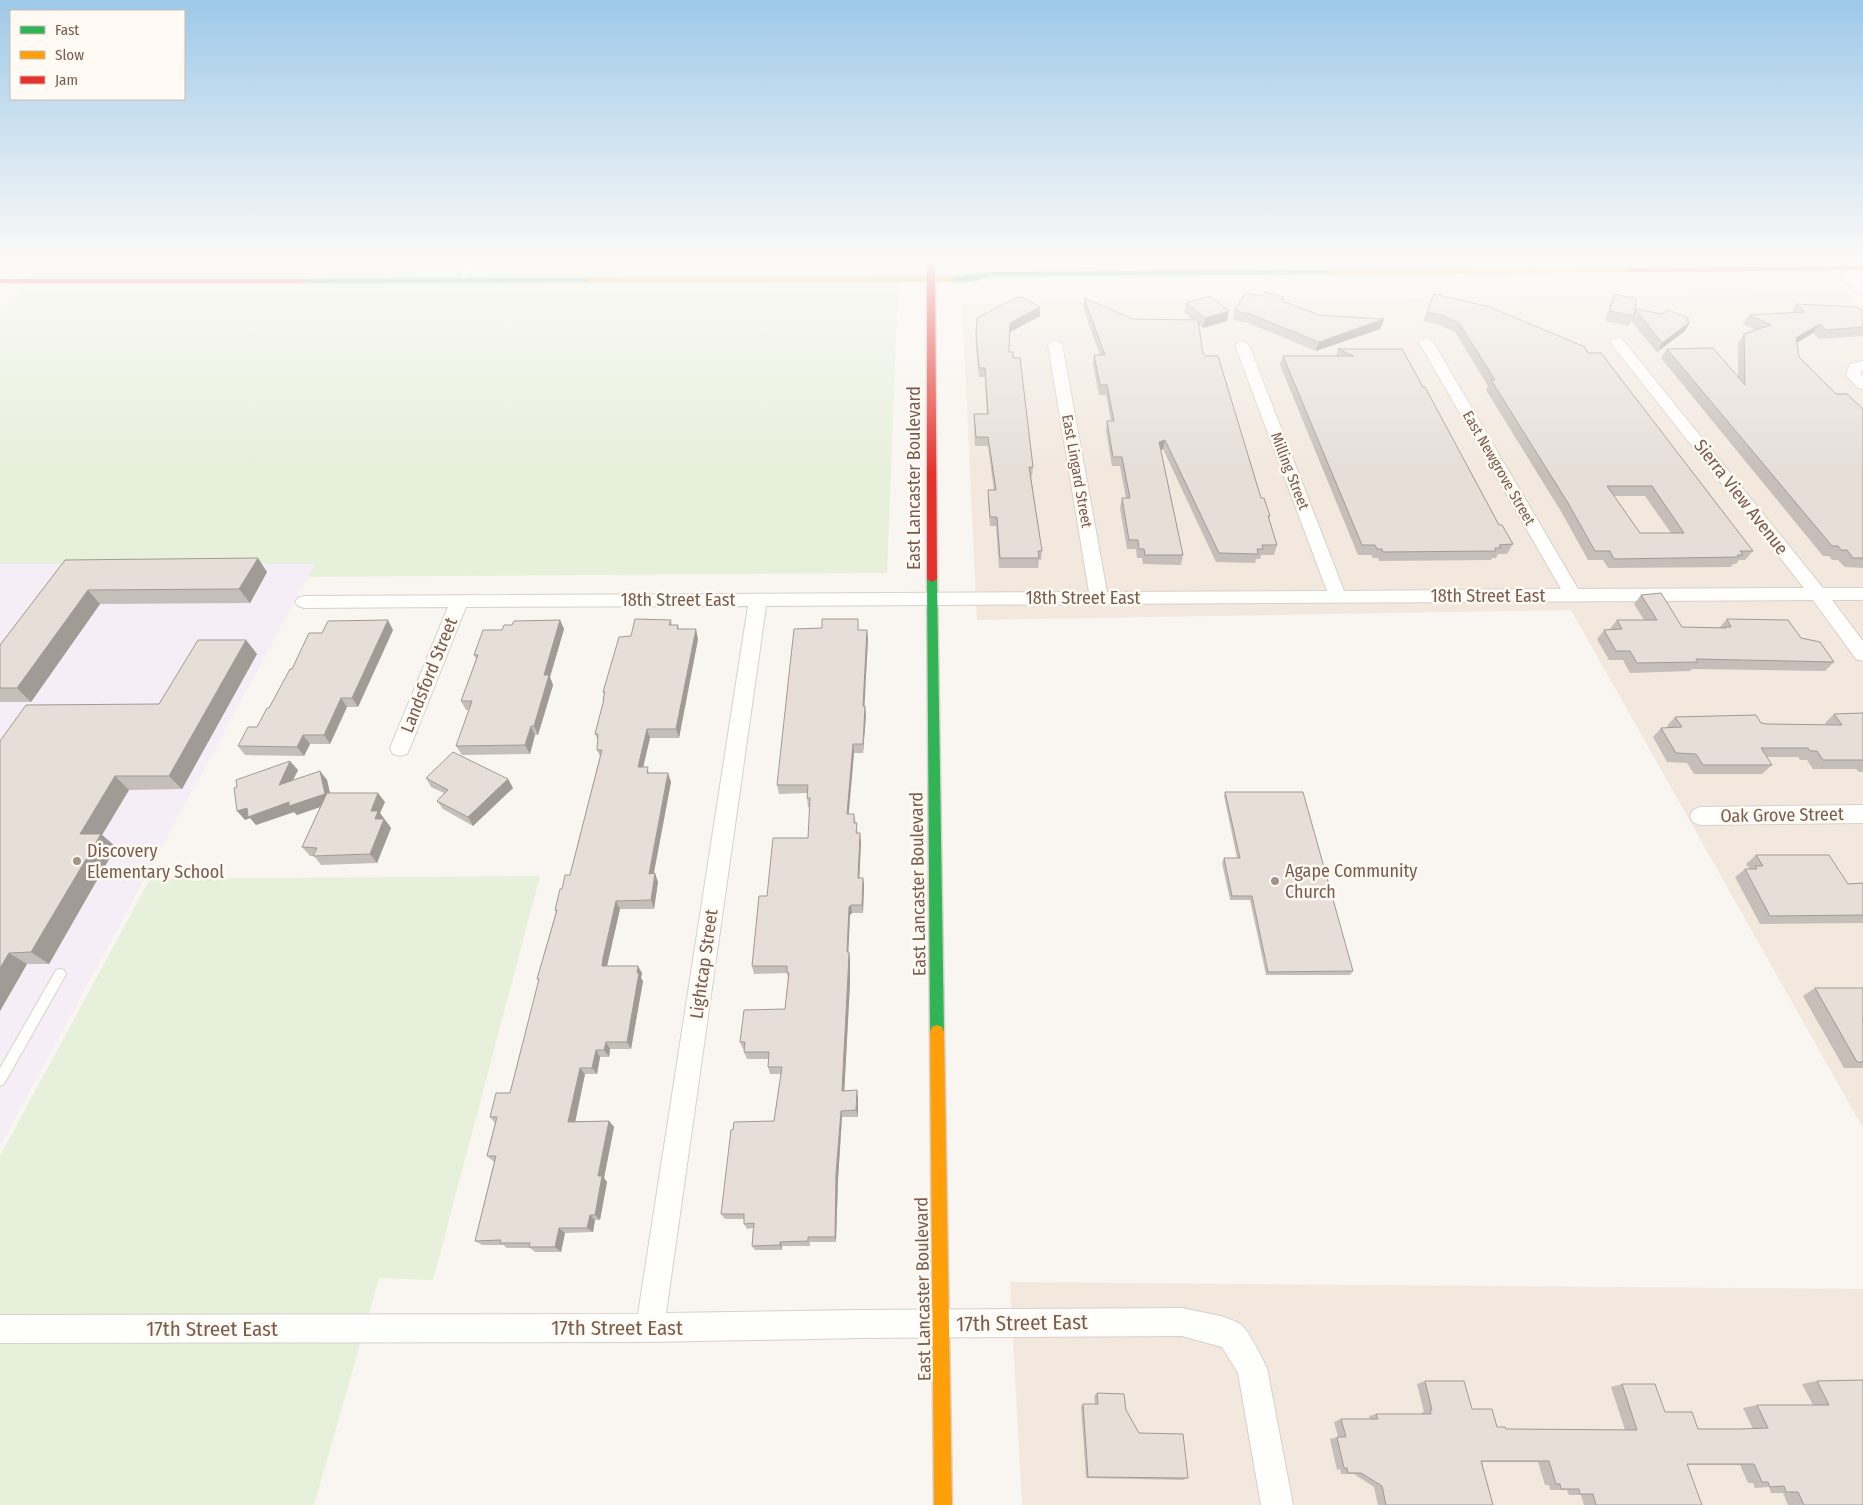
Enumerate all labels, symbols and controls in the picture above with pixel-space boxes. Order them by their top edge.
legend [10,10,185,100]
text: Fast [55,21,79,39]
text: Slow [55,46,84,64]
text: Jam [55,71,78,89]
street label: East Lancaster Boulevard [903,386,925,570]
street label: East Newgrove Street [1459,407,1539,529]
street label: East Lingard Street [1058,413,1096,529]
street label: Milling Street [1267,430,1313,512]
street label: Sierra View Avenue [1689,435,1793,559]
street label: 18th Street East [1431,585,1545,607]
street label: 18th Street East [1026,587,1140,609]
street label: 18th Street East [621,589,735,611]
street label: Landsford Street [396,614,462,736]
street label: East Lancaster Boulevard [905,792,931,976]
street label: Oak Grove Street [1720,803,1844,827]
place label: Discovery Elementary School [87,840,224,883]
marker: Discovery Elementary School [71,855,83,867]
place label: Agape Community Church [1285,860,1417,903]
marker: Agape Community Church [1269,875,1281,887]
street label: Lightcap Street [685,908,723,1020]
street label: East Lancaster Boulevard [910,1197,936,1381]
street label: 17th Street East [956,1309,1088,1337]
street label: 17th Street East [551,1315,683,1341]
street label: 17th Street East [146,1316,278,1342]

